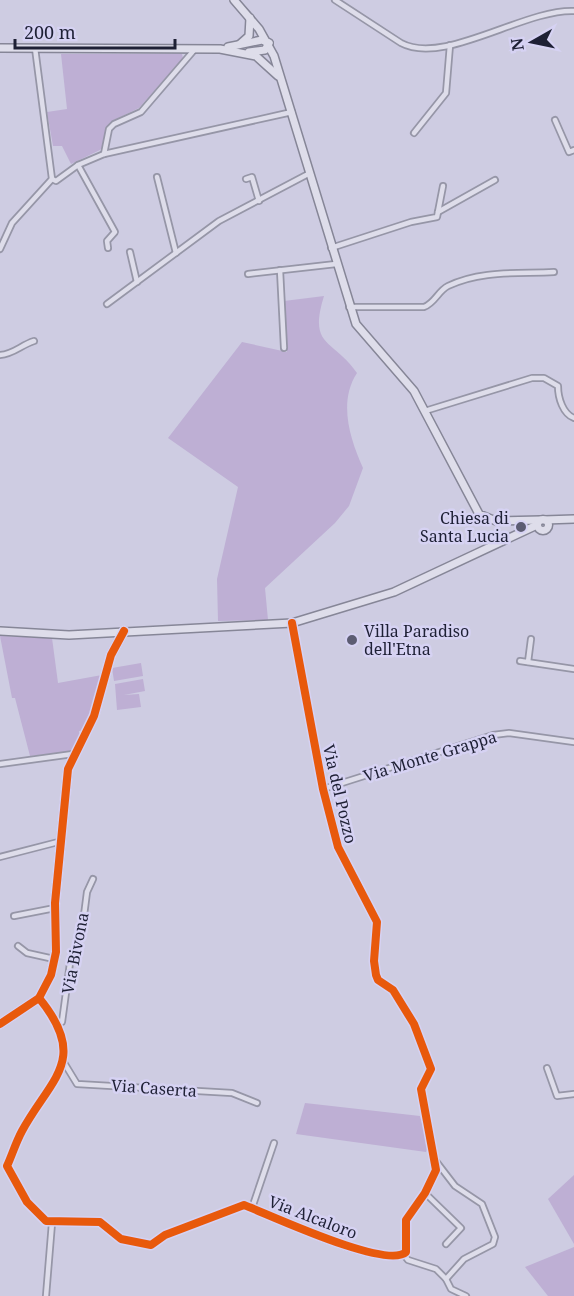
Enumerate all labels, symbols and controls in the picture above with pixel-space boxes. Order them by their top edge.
scale bar [15,12,176,50]
north arrow [502,12,562,72]
text: 200 m [24,20,76,44]
text: N [505,36,529,52]
place label: Chiesa di Santa Lucia [420,507,509,547]
marker: Chiesa di Santa Lucia [514,520,528,534]
place label: Villa Paradiso dell'Etna [364,620,469,660]
marker: Villa Paradiso dell'Etna [345,633,359,647]
street label: Via Monte Grappa [361,725,499,787]
street label: Via del Pozzo [318,742,362,846]
street label: Via Bivona [56,910,94,996]
street label: Via Caserta [110,1074,198,1102]
street label: Via Alcaloro [266,1190,360,1244]

